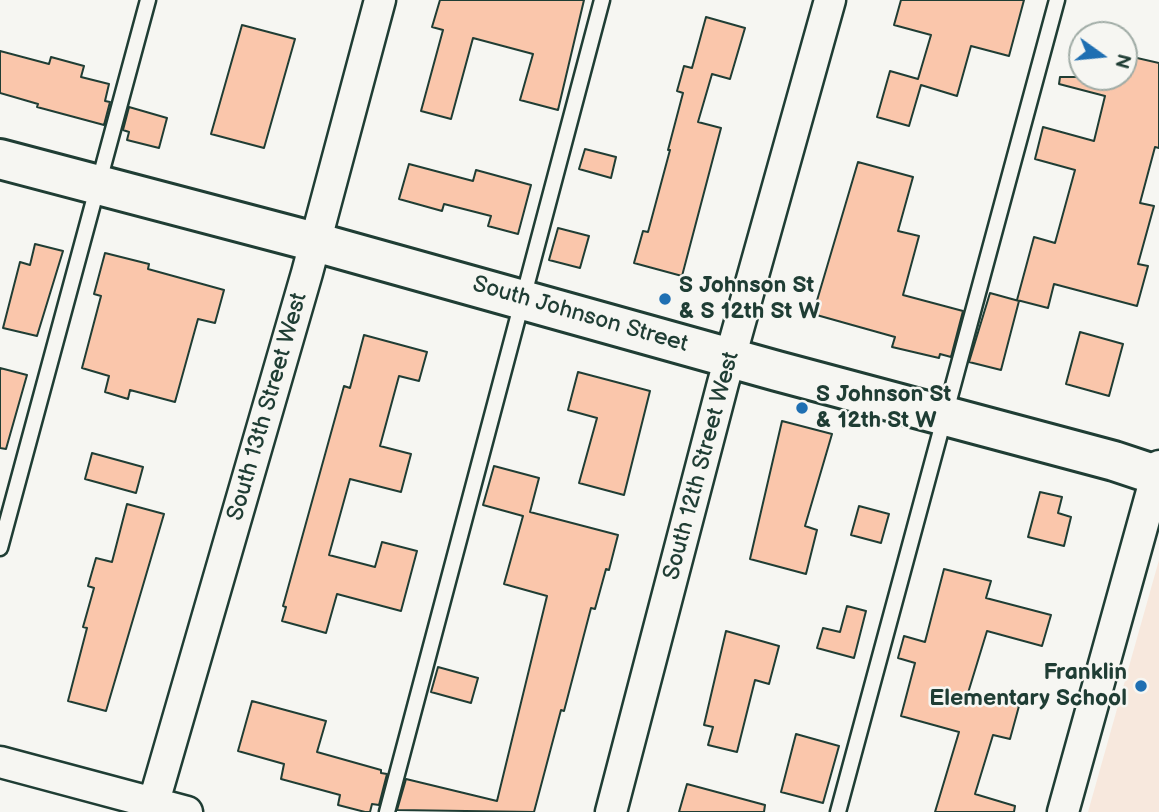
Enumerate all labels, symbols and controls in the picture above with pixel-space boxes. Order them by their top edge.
north arrow [1068,21,1138,91]
text: N [1109,51,1135,71]
street label: South Johnson Street [469,271,691,359]
place label: S Johnson St & S 12th St W [679,272,820,326]
street label: South 13th Street West [222,290,314,524]
marker: S Johnson St & S 12th St W [657,291,673,307]
street label: South 12th Street West [658,349,746,583]
place label: S Johnson St & 12th St W [816,381,951,435]
marker: S Johnson St & 12th St W [794,400,810,416]
place label: Franklin Elementary School [929,659,1127,713]
marker: Franklin Elementary School [1133,678,1149,694]

